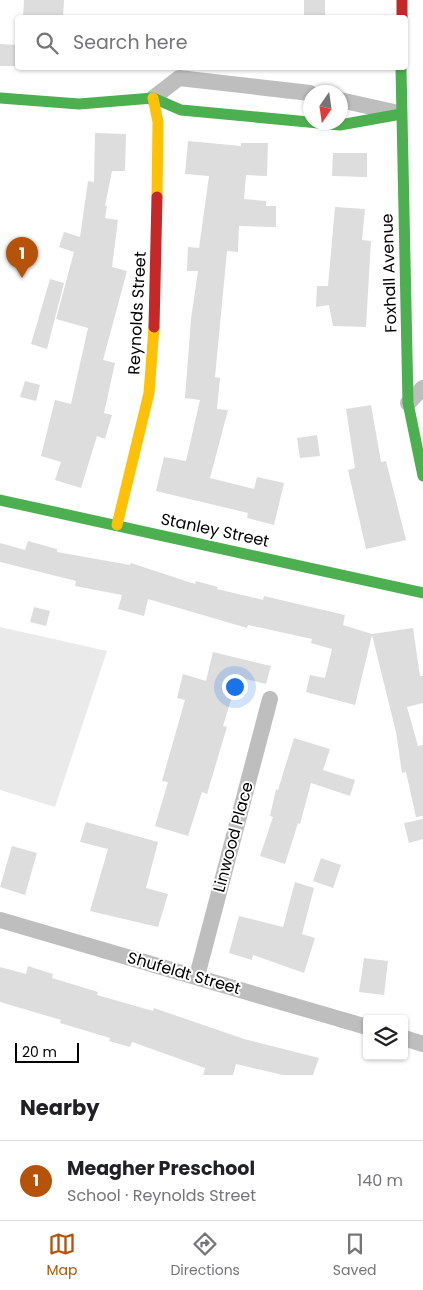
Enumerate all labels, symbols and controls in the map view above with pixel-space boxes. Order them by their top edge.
search box [15,15,408,70]
icon: search [33,29,61,57]
text: Search here [73,29,187,56]
north arrow [303,85,348,130]
street label: Foxhall Avenue [375,213,403,333]
pin: 1 [6,237,38,278]
street label: Reynolds Street [122,251,152,375]
street label: Stanley Street [159,507,271,553]
your location [222,674,248,700]
street label: Linwood Place [207,779,259,895]
street label: Shufeldt Street [125,946,243,1000]
map controls [363,1015,408,1060]
button: layers [363,1015,408,1060]
scale bar [15,1040,79,1063]
text: 20 m [22,1042,57,1062]
text: Nearby [20,1093,100,1122]
text: Meagher Preschool [67,1155,255,1182]
text: 1 [33,1169,39,1192]
text: 140 m [357,1169,403,1192]
text: School · Reynolds Street [67,1184,256,1207]
tab: Map [46,1230,77,1281]
tab: Directions [170,1230,240,1281]
tab: Saved [333,1230,377,1281]

